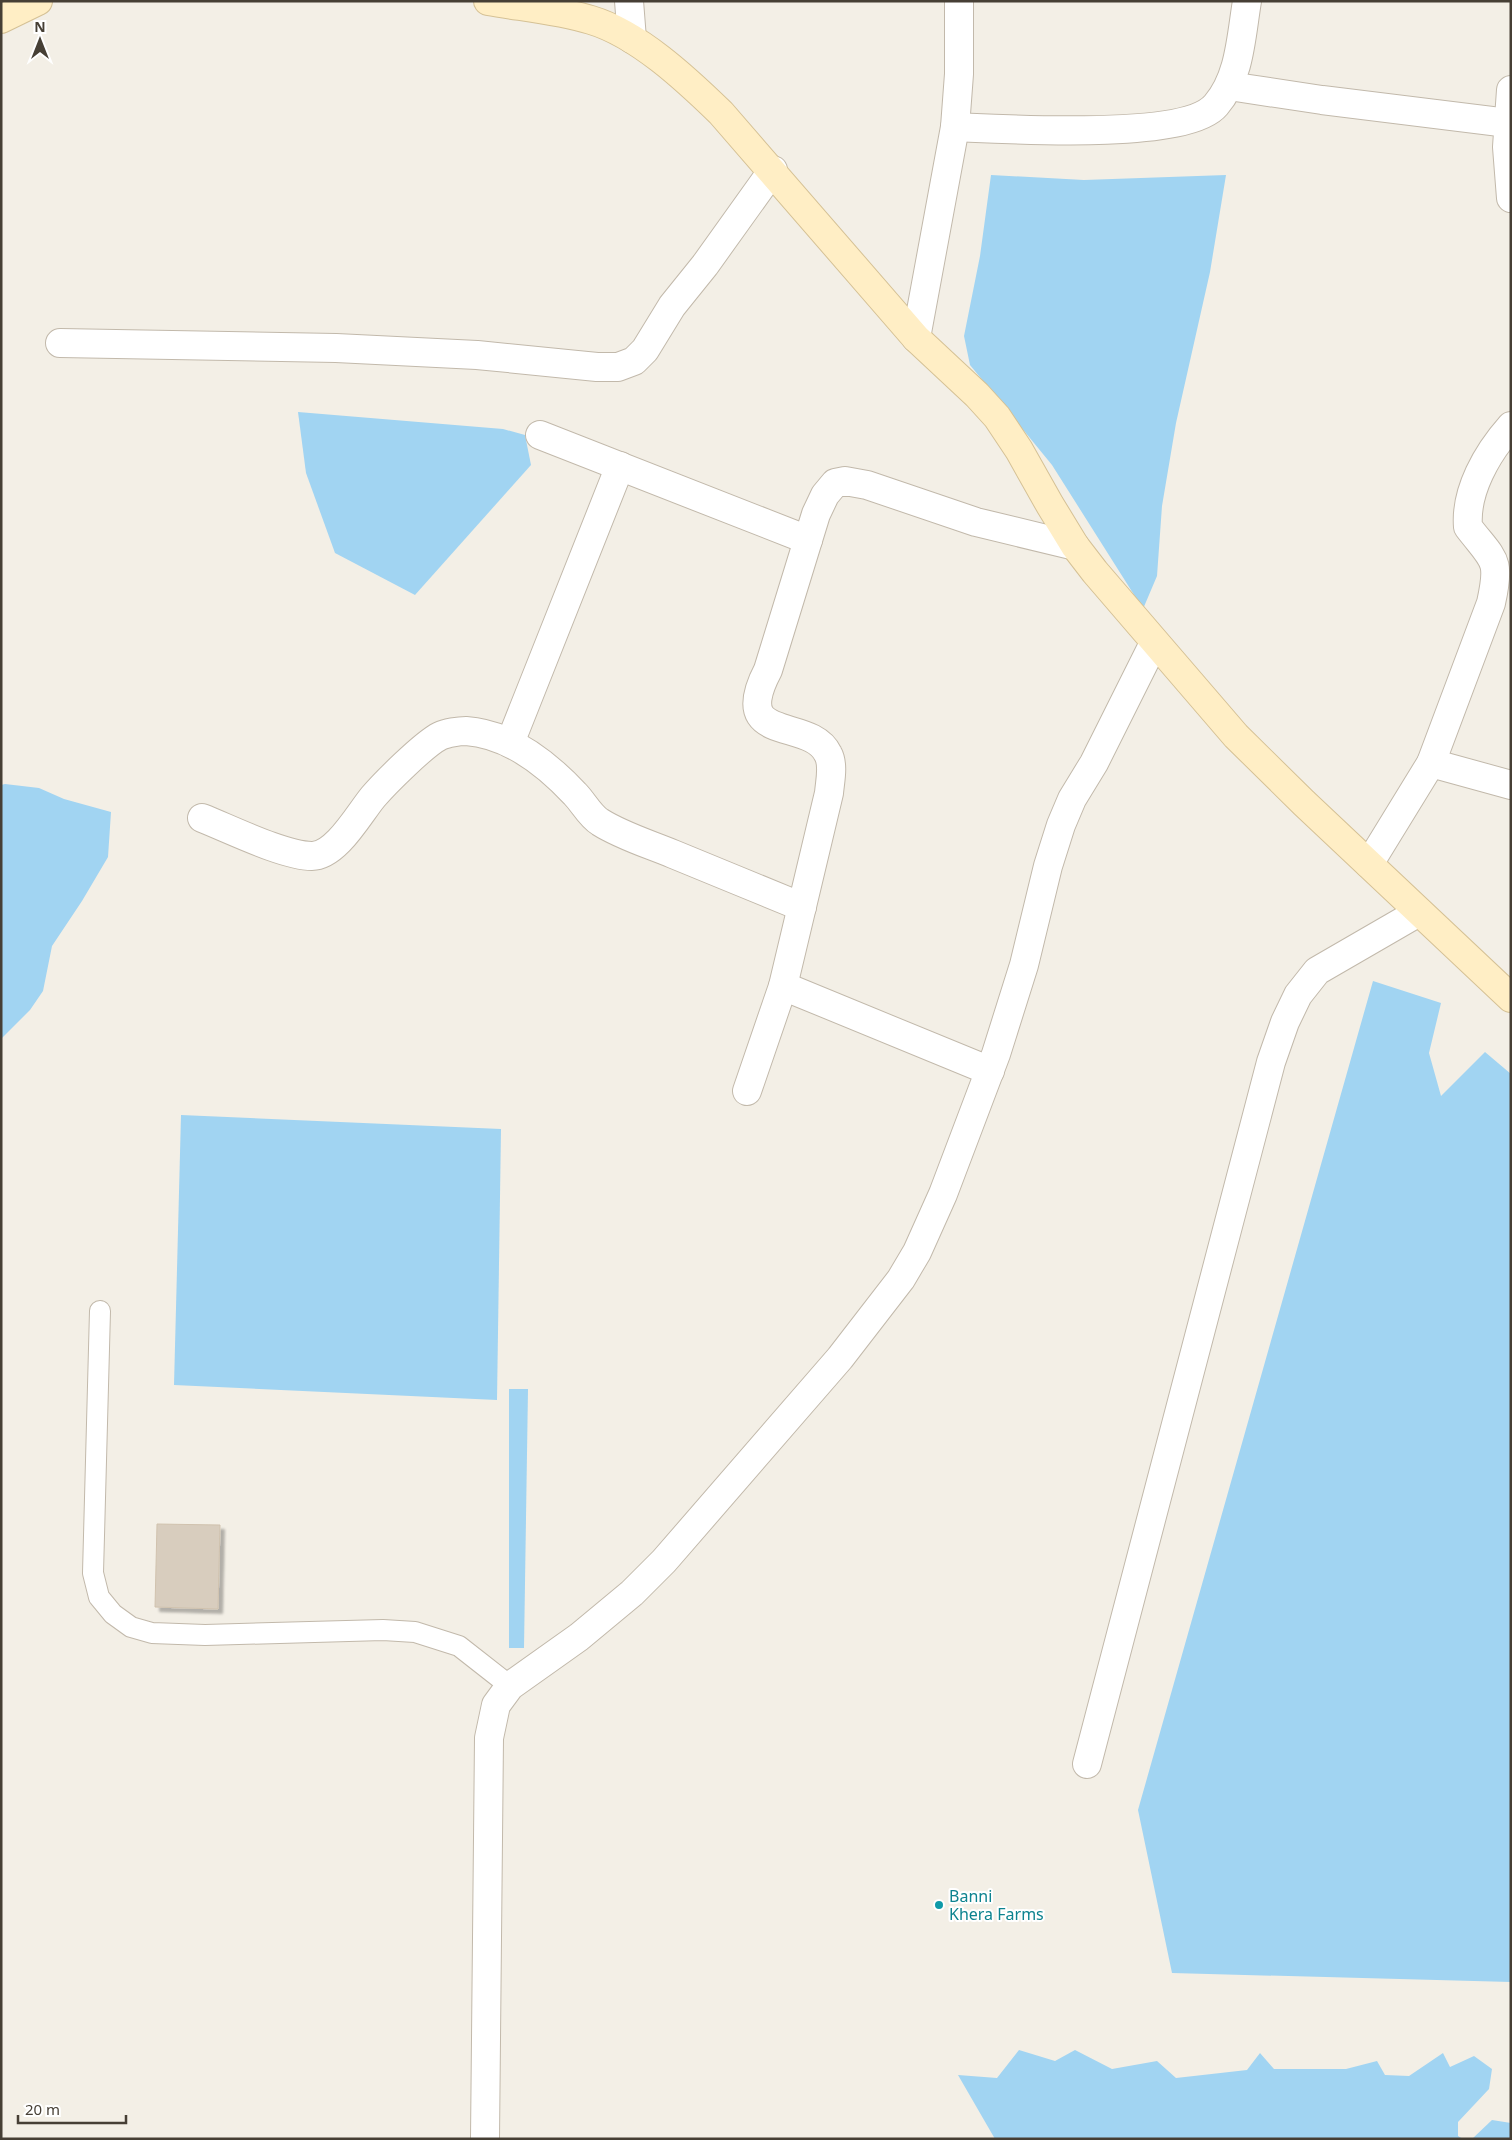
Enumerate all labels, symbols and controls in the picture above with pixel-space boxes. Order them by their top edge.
north arrow [15,15,65,65]
text: N [34,17,46,36]
place label: Banni Khera Farms [949,1885,1044,1925]
marker: Banni Khera Farms [933,1899,945,1911]
scale bar [18,2092,125,2124]
text: 20 m [25,2099,60,2119]

